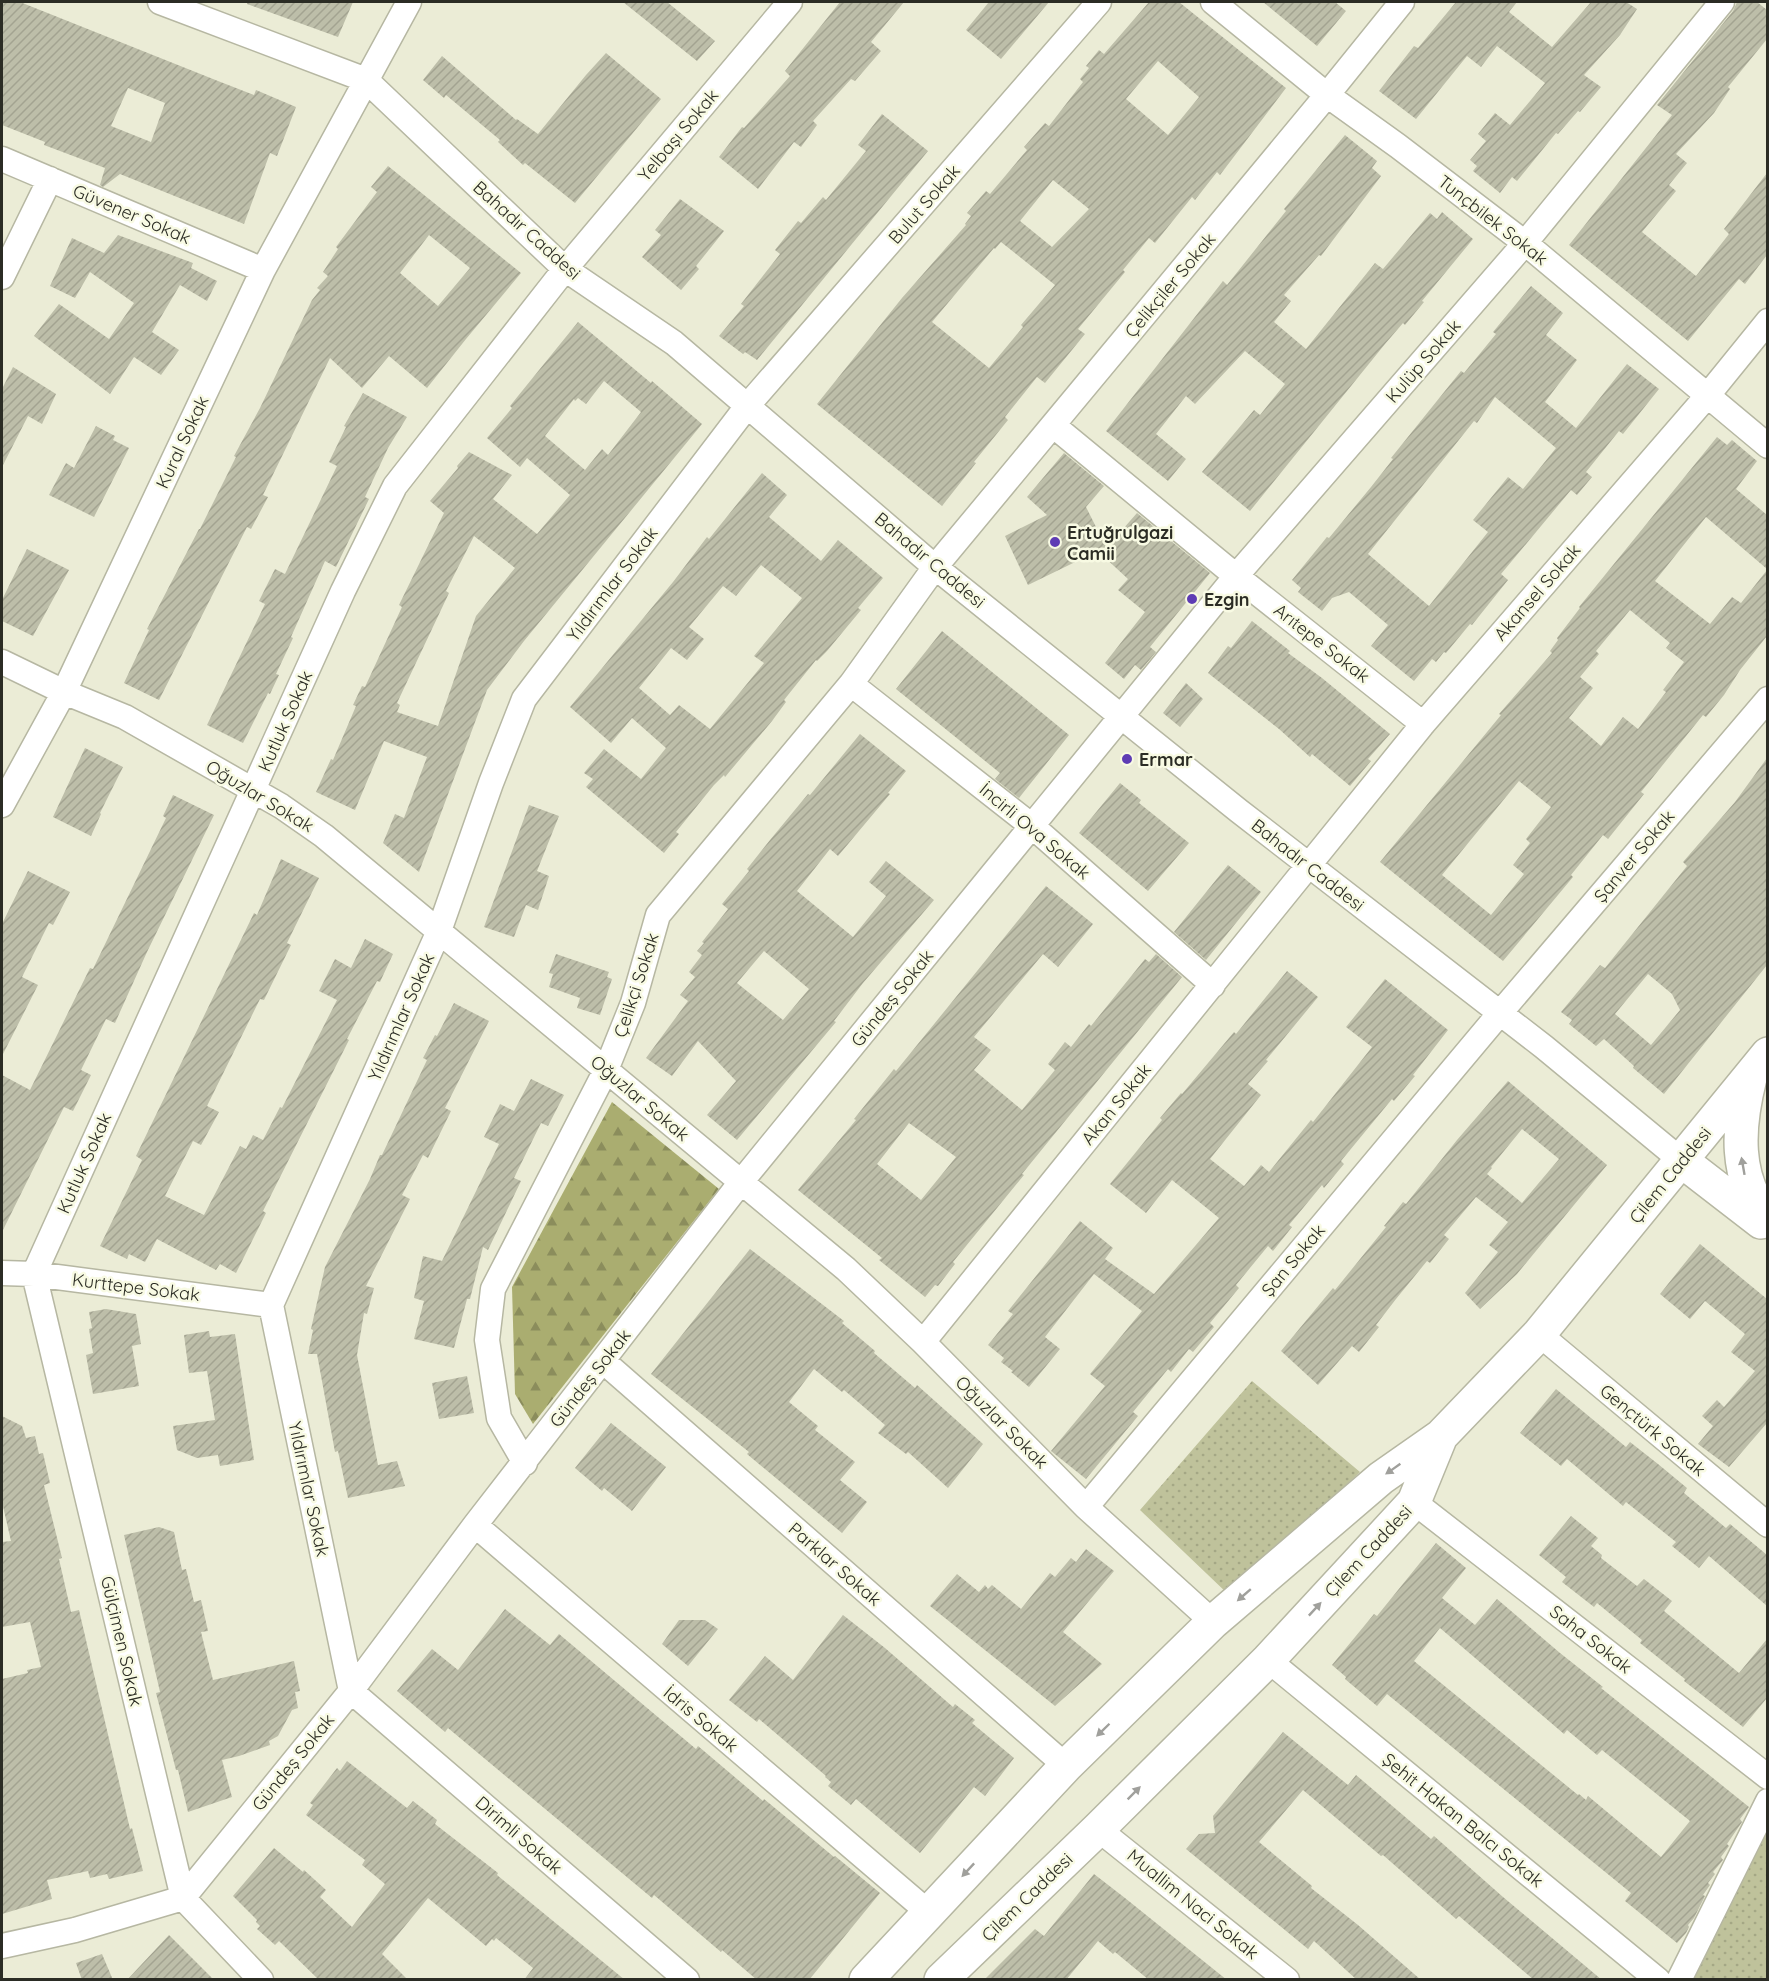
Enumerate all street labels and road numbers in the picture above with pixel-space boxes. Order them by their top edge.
street label: Yelbaşı Sokak [633,84,723,186]
street label: Bulut Sokak [883,159,965,249]
street label: Tunçbilek Sokak [1433,170,1553,270]
street label: Bahadır Caddesi [468,176,586,284]
street label: Güvener Sokak [70,179,194,249]
street label: Çelikçiler Sokak [1119,228,1221,342]
street label: Kulüp Sokak [1380,314,1466,408]
street label: Kural Sokak [150,392,214,492]
street label: Bahadır Caddesi [870,507,990,613]
street label: Yıldırımlar Sokak [561,522,663,646]
street label: Akansel Sokak [1489,539,1585,645]
street label: Arıtepe Sokak [1269,598,1375,688]
street label: Kutluk Sokak [252,667,318,775]
street label: Oğuzlar Sokak [202,755,318,837]
street label: İncirli Ova Sokak [975,778,1095,884]
street label: Şanver Sokak [1589,805,1679,907]
street label: Bahadır Caddesi [1247,814,1369,916]
street label: Çelikçi Sokak [608,930,664,1040]
street label: Gündeş Sokak [846,945,938,1051]
street label: Yıldırımlar Sokak [362,949,440,1085]
street label: Oğuzlar Sokak [586,1050,694,1146]
street label: Akan Sokak [1076,1058,1156,1150]
street label: Kutluk Sokak [51,1109,117,1217]
street label: Çilem Caddesi [1624,1122,1716,1228]
street label: Şan Sokak [1256,1219,1330,1301]
street label: Kurttepe Sokak [71,1268,201,1306]
street label: Gündeş Sokak [544,1324,636,1432]
street label: Oğuzlar Sokak [951,1371,1053,1473]
street label: Gençtürk Sokak [1595,1379,1711,1481]
street label: Yıldırımlar Sokak [283,1419,335,1559]
street label: Çilem Caddesi [1319,1500,1417,1602]
street label: Parklar Sokak [784,1517,886,1611]
street label: Gülçimen Sokak [96,1574,148,1708]
street label: Saha Sokak [1545,1600,1637,1678]
street label: İdris Sokak [659,1681,743,1757]
street label: Gündeş Sokak [247,1709,339,1815]
street label: Şehit Hakan Balcı Sokak [1378,1748,1548,1892]
street label: Dirimli Sokak [471,1791,567,1879]
street label: Muallim Naci Sokak [1123,1844,1263,1964]
street label: Çilem Caddesi [977,1848,1077,1946]

